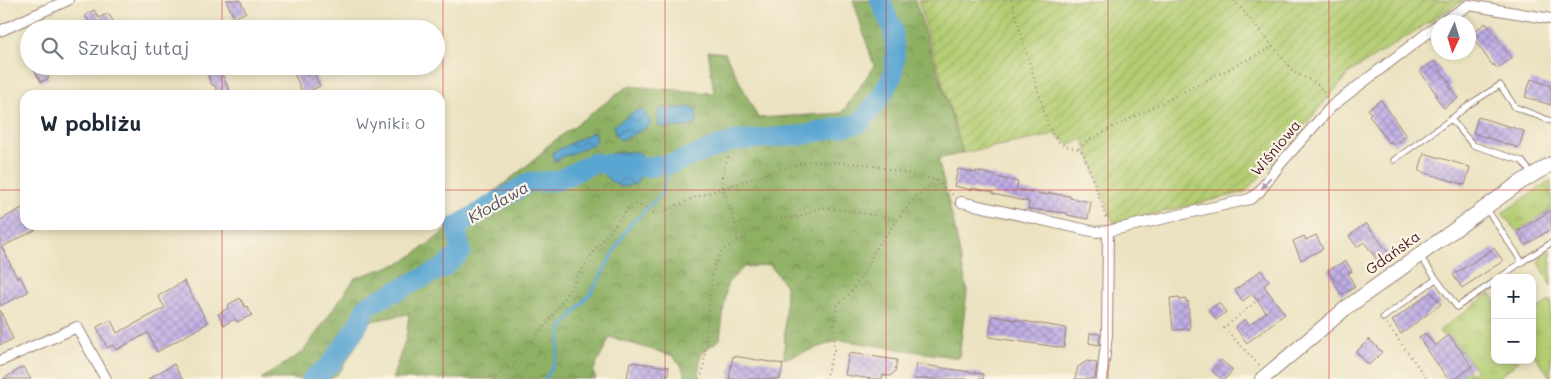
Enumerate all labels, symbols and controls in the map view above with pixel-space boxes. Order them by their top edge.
north arrow [1431,15,1476,60]
search box [20,20,445,75]
icon: search [38,34,66,62]
text: Szukaj tutaj [78,35,189,60]
text: W pobliżu [40,109,141,136]
text: Wyniki: 0 [355,112,425,133]
street label: Wiśniowa [1246,115,1305,180]
water label: Kłodawa [464,176,532,227]
one-way arrow [1261,176,1272,189]
street label: Gdańska [1361,226,1424,279]
map controls [1491,274,1536,364]
button: + [1491,274,1536,319]
button: − [1491,319,1536,364]

